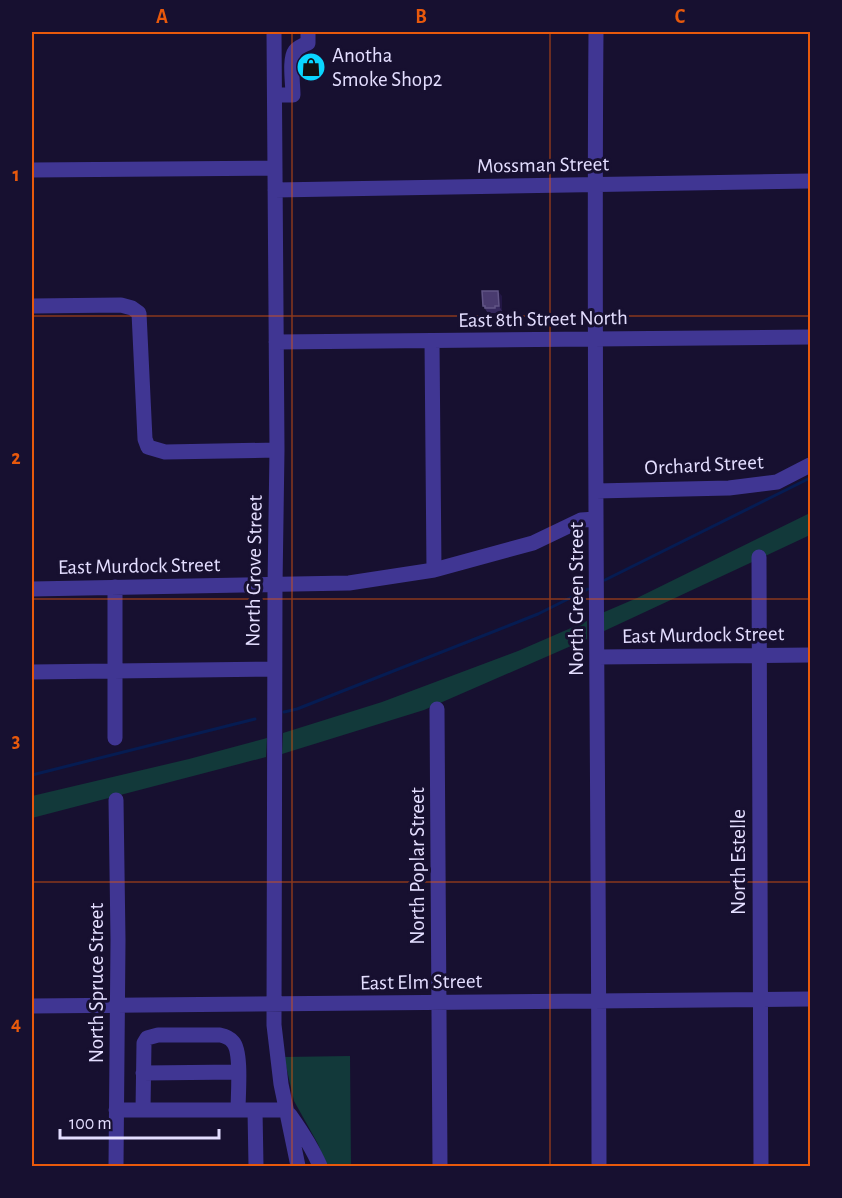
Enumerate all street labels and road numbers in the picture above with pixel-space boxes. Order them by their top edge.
street label: Mossman Street [477,153,609,177]
street label: East 8th Street North [458,307,628,331]
street label: Orchard Street [644,451,764,479]
street label: North Grove Street [242,495,266,647]
street label: North Green Street [566,522,587,676]
street label: East Murdock Street [58,554,221,578]
street label: East Murdock Street [622,623,785,647]
street label: North Poplar Street [407,787,428,945]
street label: North Estelle [728,809,749,915]
street label: North Spruce Street [86,902,107,1063]
street label: East Elm Street [360,970,483,994]

